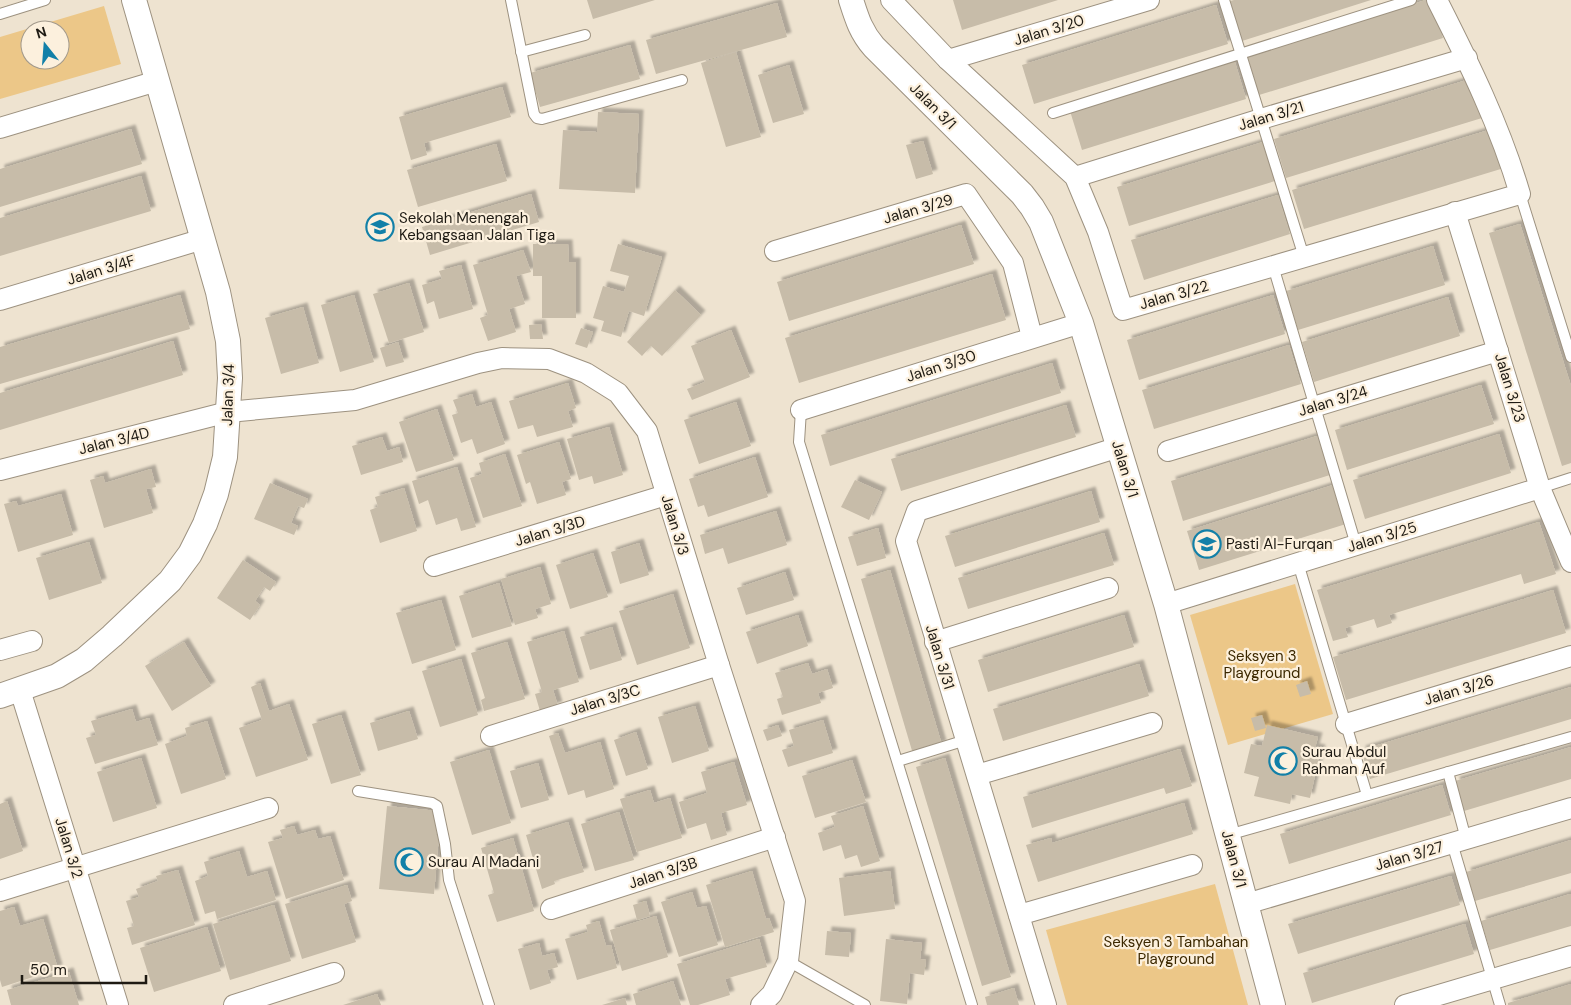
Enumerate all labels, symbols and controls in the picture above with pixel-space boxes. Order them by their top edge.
street label: Jalan 3/20 [1011,10,1087,50]
north arrow [20,20,70,70]
text: N [34,22,49,43]
street label: Jalan 3/1 [905,78,961,134]
street label: Jalan 3/21 [1236,97,1306,135]
street label: Jalan 3/29 [881,190,955,228]
place label: Sekolah Menengah Kebangsaan Jalan Tiga [399,208,555,245]
school or university icon: Sekolah Menengah Kebangsaan Jalan Tiga [365,212,395,242]
street label: Jalan 3/4F [65,250,137,290]
street label: Jalan 3/22 [1137,276,1211,314]
street label: Jalan 3/30 [903,345,979,387]
street label: Jalan 3/23 [1490,351,1530,425]
street label: Jalan 3/4 [217,364,239,426]
street label: Jalan 3/24 [1296,381,1370,421]
street label: Jalan 3/4D [77,423,151,459]
street label: Jalan 3/1 [1107,438,1143,500]
street label: Jalan 3/3 [656,492,694,558]
street label: Jalan 3/3D [512,511,588,551]
street label: Jalan 3/25 [1345,517,1419,557]
school or university icon: Pasti Al-Furqan [1192,529,1222,559]
place label: Pasti Al-Furqan [1226,534,1333,554]
street label: Jalan 3/31 [921,622,959,692]
park label: Seksyen 3 Playground [1224,646,1301,683]
street label: Jalan 3/26 [1422,670,1496,710]
street label: Jalan 3/3C [567,680,643,720]
place label: Surau Abdul Rahman Auf [1302,742,1386,779]
mosque icon: Surau Abdul Rahman Auf [1268,746,1298,776]
street label: Jalan 3/2 [50,815,88,881]
street label: Jalan 3/1 [1217,828,1251,890]
street label: Jalan 3/27 [1372,837,1446,875]
mosque icon: Surau Al Madani [394,847,424,877]
place label: Surau Al Madani [428,852,539,872]
street label: Jalan 3/3B [626,852,700,894]
park label: Seksyen 3 Tambahan Playground [1104,932,1248,969]
scale bar [22,952,146,984]
text: 50 m [30,960,67,980]

